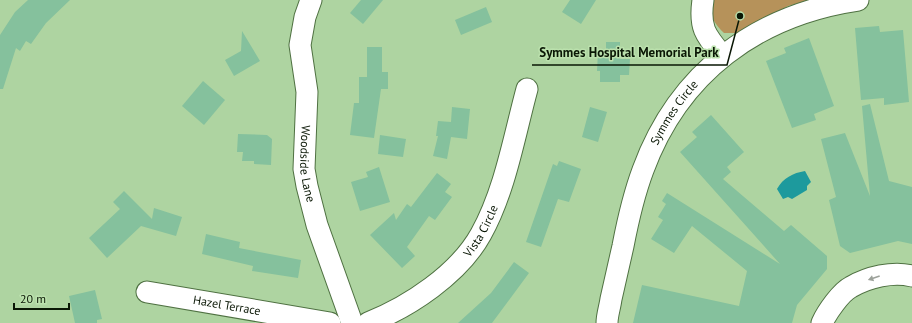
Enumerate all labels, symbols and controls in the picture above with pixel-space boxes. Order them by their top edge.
callout: Symmes Hospital Memorial Park [532,40,727,65]
text: Symmes Hospital Memorial Park [539,44,719,61]
street label: Symmes Circle [647,77,701,147]
street label: Woodside Lane [297,125,319,204]
street label: Vista Circle [459,203,501,261]
one-way arrow [867,275,879,281]
scale bar [14,285,69,311]
text: 20 m [20,291,46,306]
street label: Hazel Terrace [192,292,262,318]

